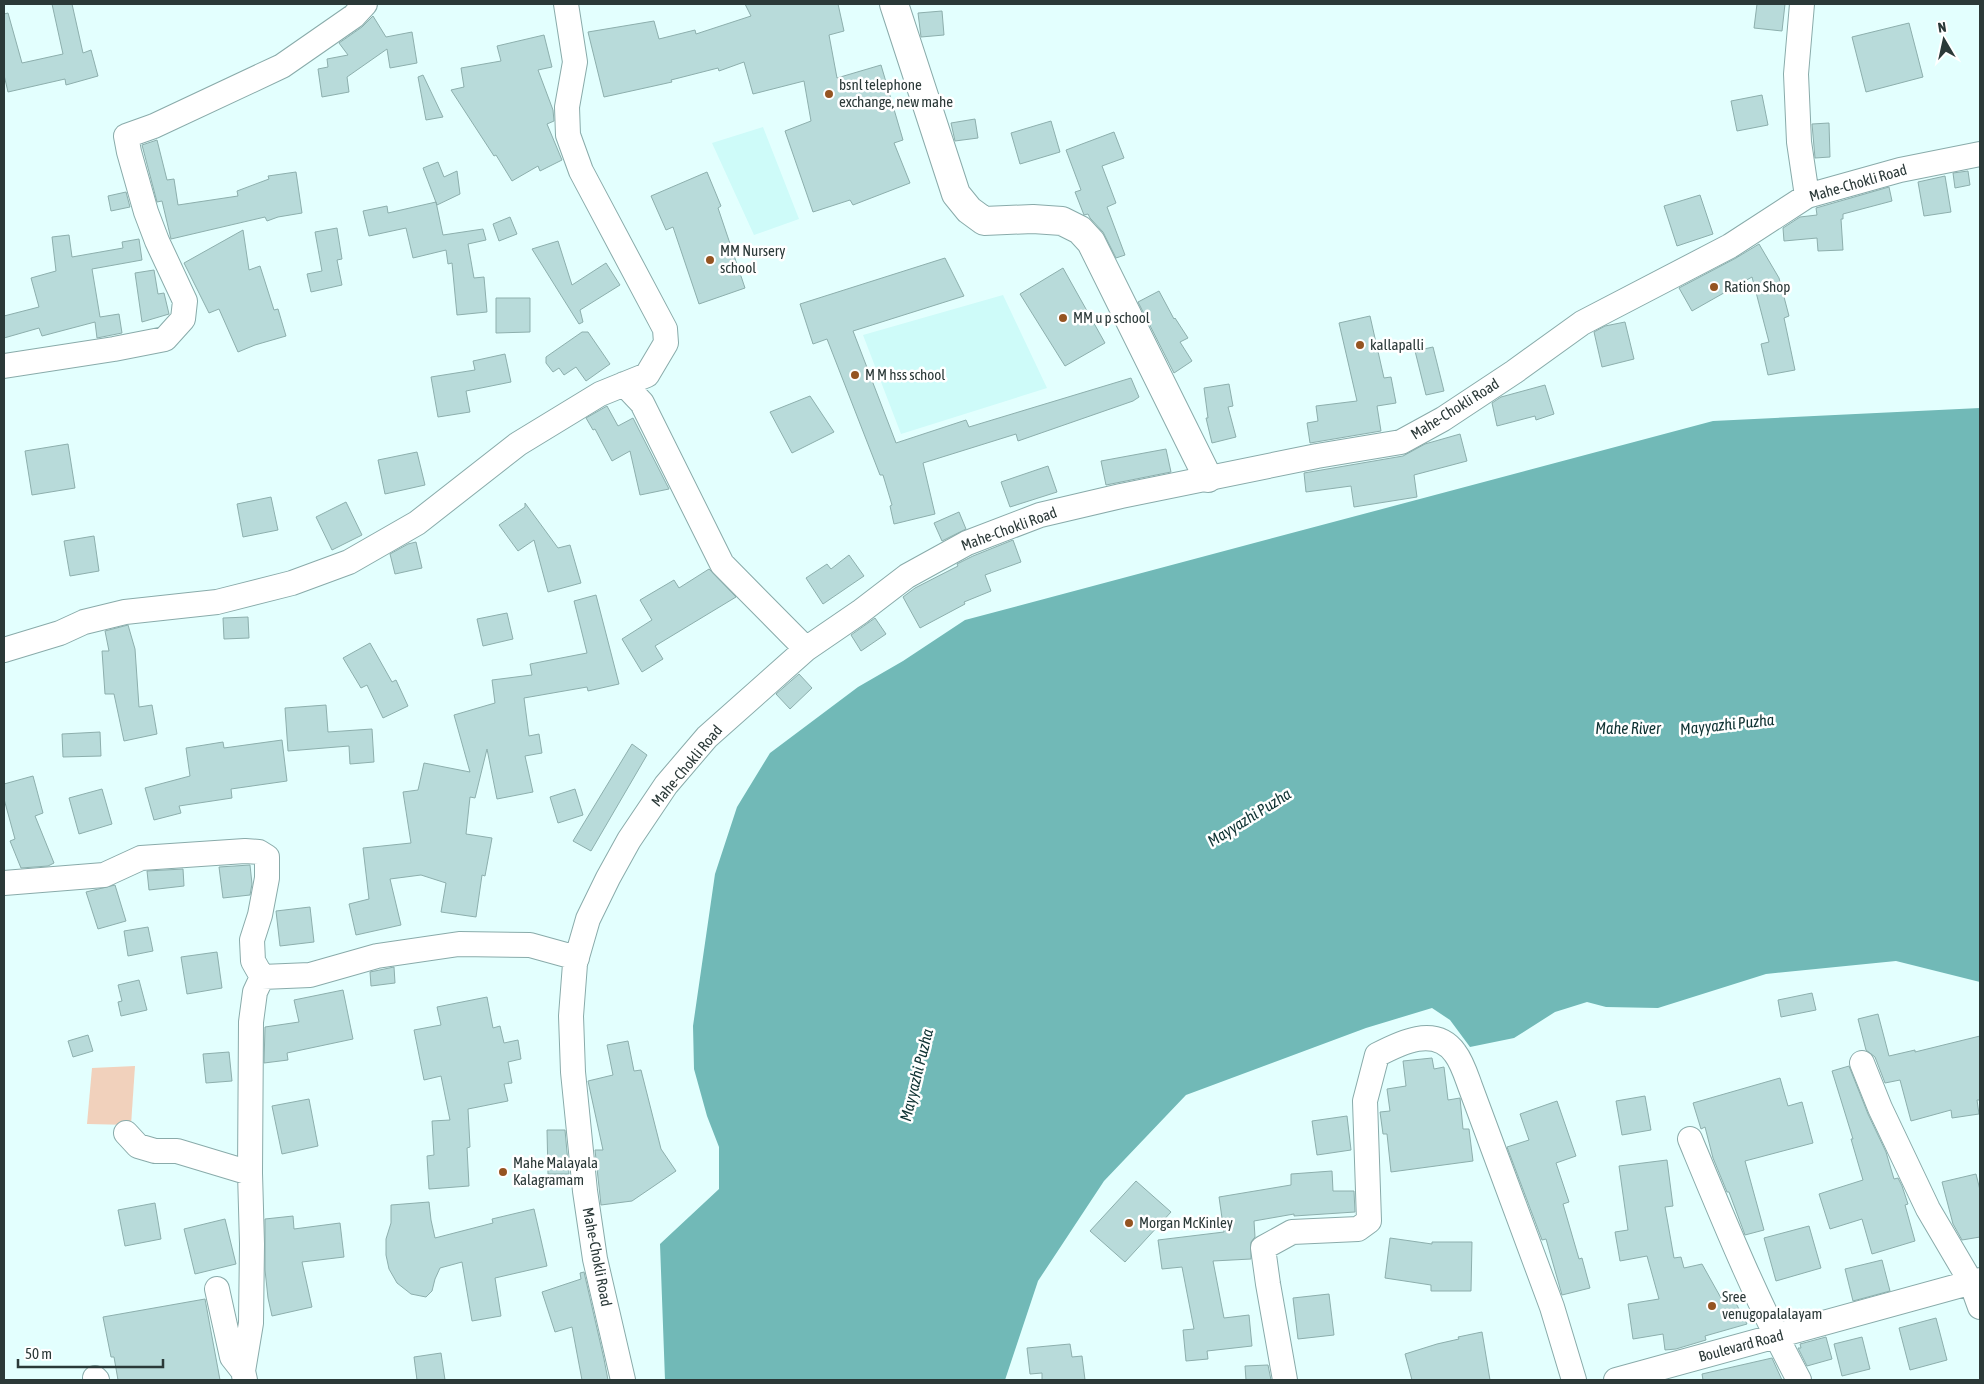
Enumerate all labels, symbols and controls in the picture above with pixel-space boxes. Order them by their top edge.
north arrow [1919,15,1969,65]
text: N [1937,19,1947,36]
place label: bsnl telephone exchange, new mahe [839,76,953,110]
marker: bsnl telephone exchange, new mahe [823,88,835,100]
street label: Mahe-Chokli Road [1807,160,1909,205]
place label: MM Nursery school [720,242,785,276]
marker: MM Nursery school [704,254,716,266]
place label: Ration Shop [1724,278,1790,295]
marker: Ration Shop [1708,281,1720,293]
place label: MM u p school [1073,309,1150,326]
marker: MM u p school [1057,312,1069,324]
place label: kallapalli [1370,336,1424,353]
marker: kallapalli [1354,339,1366,351]
place label: M M hss school [865,366,945,383]
marker: M M hss school [849,369,861,381]
street label: Mahe-Chokli Road [1408,375,1502,442]
street label: Mahe-Chokli Road [959,503,1059,554]
water label: Mayyazhi Puzha [1679,710,1776,739]
water label: Mahe River [1595,719,1662,737]
street label: Mahe-Chokli Road [648,722,725,810]
water label: Mayyazhi Puzha [1204,784,1295,851]
water label: Mayyazhi Puzha [896,1026,937,1123]
place label: Mahe Malayala Kalagramam [513,1154,598,1188]
marker: Mahe Malayala Kalagramam [497,1166,509,1178]
street label: Mahe-Chokli Road [580,1206,615,1308]
place label: Morgan McKinley [1139,1214,1233,1231]
marker: Morgan McKinley [1123,1217,1135,1229]
place label: Sree venugopalalayam [1722,1288,1822,1322]
marker: Sree venugopalalayam [1706,1300,1718,1312]
street label: Boulevard Road [1697,1326,1785,1365]
scale bar [18,1336,162,1368]
text: 50 m [25,1345,52,1362]

